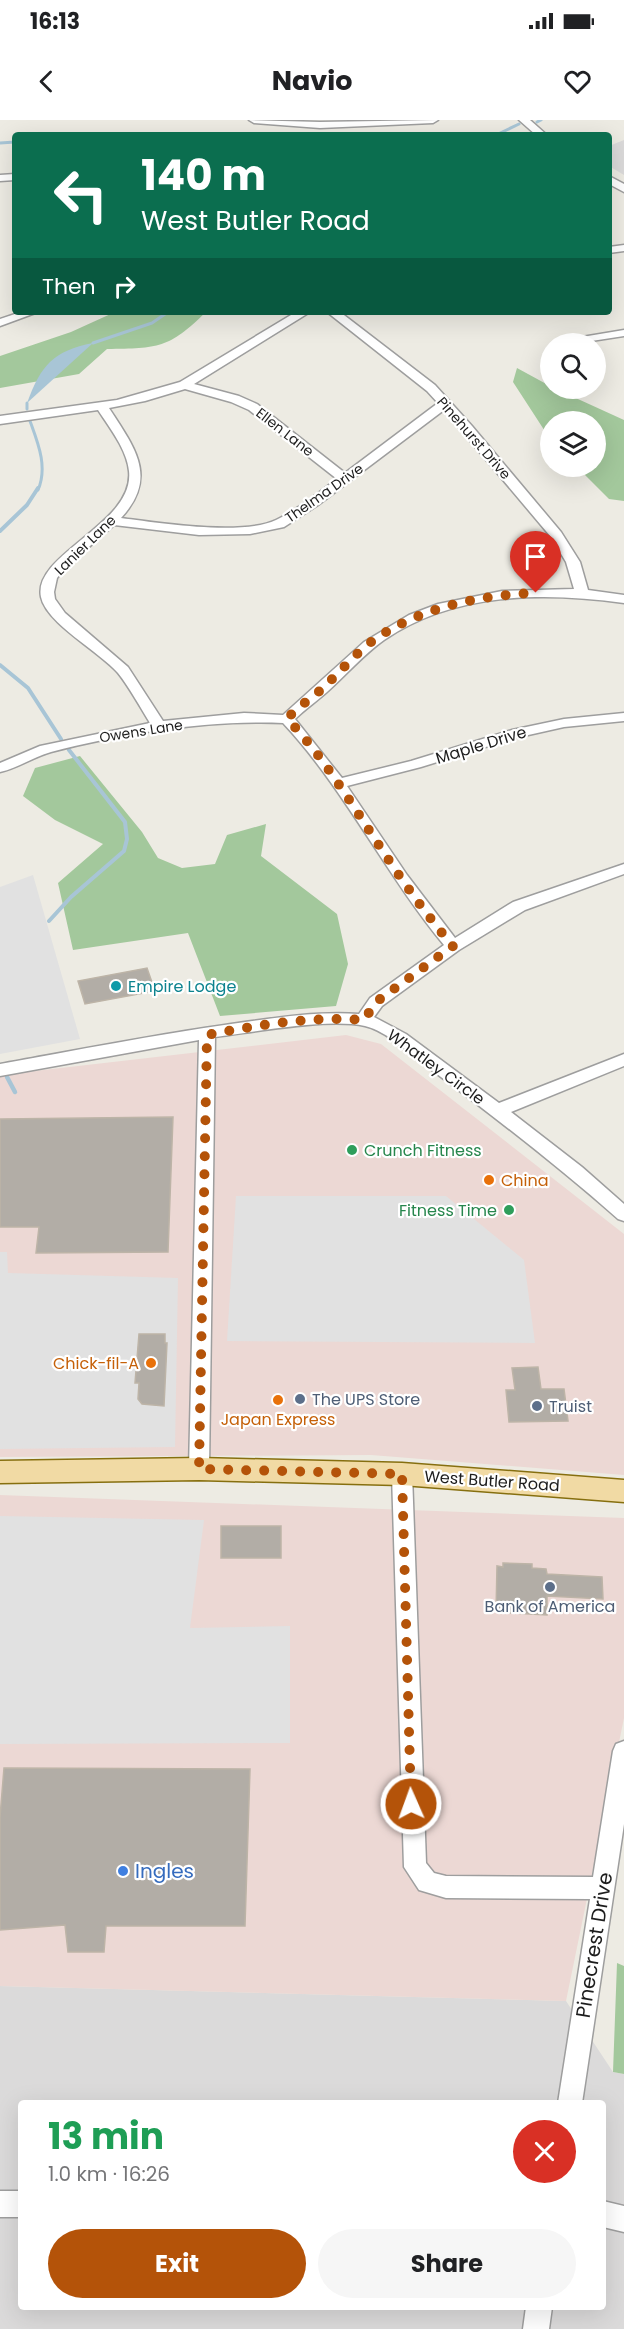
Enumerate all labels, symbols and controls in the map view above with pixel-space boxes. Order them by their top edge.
text: 16:13 [30,6,80,37]
text: Navio [272,62,352,99]
icon: back [30,65,63,98]
icon: heart [561,65,594,98]
text: 140 m [141,146,266,205]
icon: left [42,156,120,234]
text: West Butler Road [141,202,370,239]
icon: right [108,270,141,303]
text: Then [42,271,96,302]
map controls [540,333,606,477]
button: search [540,333,606,399]
street label: Pinehurst Drive [432,392,516,484]
street label: Ellen Lane [252,403,318,461]
button: layers [540,411,606,477]
street label: Thelma Drive [281,458,367,527]
street label: Lanier Lane [50,510,120,580]
pin [510,531,561,593]
icon: arrive [519,540,552,573]
street label: Owens Lane [98,714,185,747]
street label: Maple Drive [433,720,529,770]
place label: Empire Lodge [128,975,236,998]
marker: Empire Lodge [109,979,123,993]
street label: Whatley Circle [383,1024,490,1110]
place label: Crunch Fitness [364,1139,482,1162]
marker: Crunch Fitness [345,1143,359,1157]
place label: China [501,1169,549,1192]
marker: China [482,1173,496,1187]
place label: Fitness Time [399,1199,497,1222]
marker: Fitness Time [502,1203,516,1217]
place label: Chick-fil-A [53,1352,139,1375]
marker: Chick-fil-A [144,1356,158,1370]
place label: The UPS Store [312,1388,420,1411]
marker: The UPS Store [293,1392,307,1406]
marker: Japan Express [271,1393,285,1407]
place label: Truist [549,1395,592,1418]
marker: Truist [530,1399,544,1413]
place label: Japan Express [221,1408,335,1431]
street label: West Butler Road [424,1465,560,1497]
marker: Bank of America [543,1580,557,1594]
place label: Bank of America [485,1595,615,1618]
position arrow [379,1772,443,1836]
place label: Ingles [135,1857,194,1885]
marker: Ingles [116,1864,130,1878]
street label: Pinecrest Drive [569,1870,619,2020]
text: 13 min [48,2111,164,2162]
button: close [513,2120,576,2183]
text: 1.0 km · 16:26 [48,2160,170,2188]
button: Exit [48,2229,306,2298]
button: Share [318,2229,576,2298]

